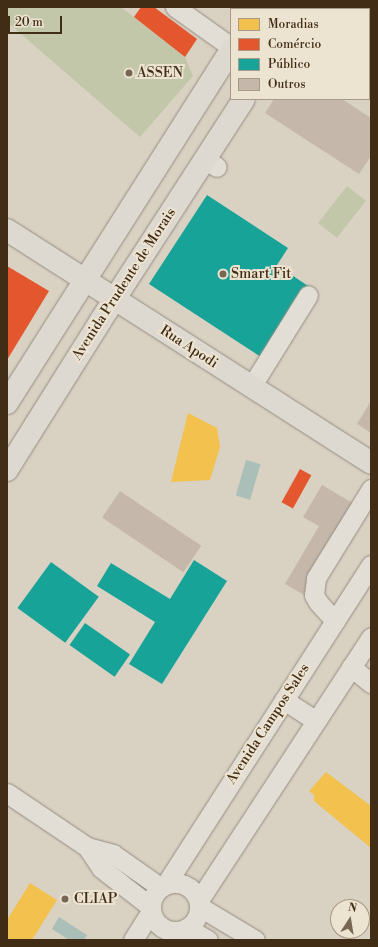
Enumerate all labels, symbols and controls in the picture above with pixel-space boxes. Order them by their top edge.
scale bar [10,8,64,34]
legend [230,8,370,100]
text: 20 m [15,15,43,30]
text: Moradias [268,17,319,32]
text: Comércio [268,37,321,52]
text: Público [268,57,310,72]
place label: ASSEN [137,65,183,81]
marker: ASSEN [124,68,134,78]
text: Outros [268,77,306,92]
street label: Avenida Prudente de Morais [69,205,179,363]
place label: Smart Fit [231,266,291,282]
marker: Smart Fit [218,269,228,279]
street label: Rua Apodi [157,322,221,372]
street label: Avenida Campos Sales [223,661,313,787]
place label: CLIAP [74,891,117,907]
marker: CLIAP [59,893,71,905]
north arrow [330,899,370,939]
text: N [347,900,358,916]

